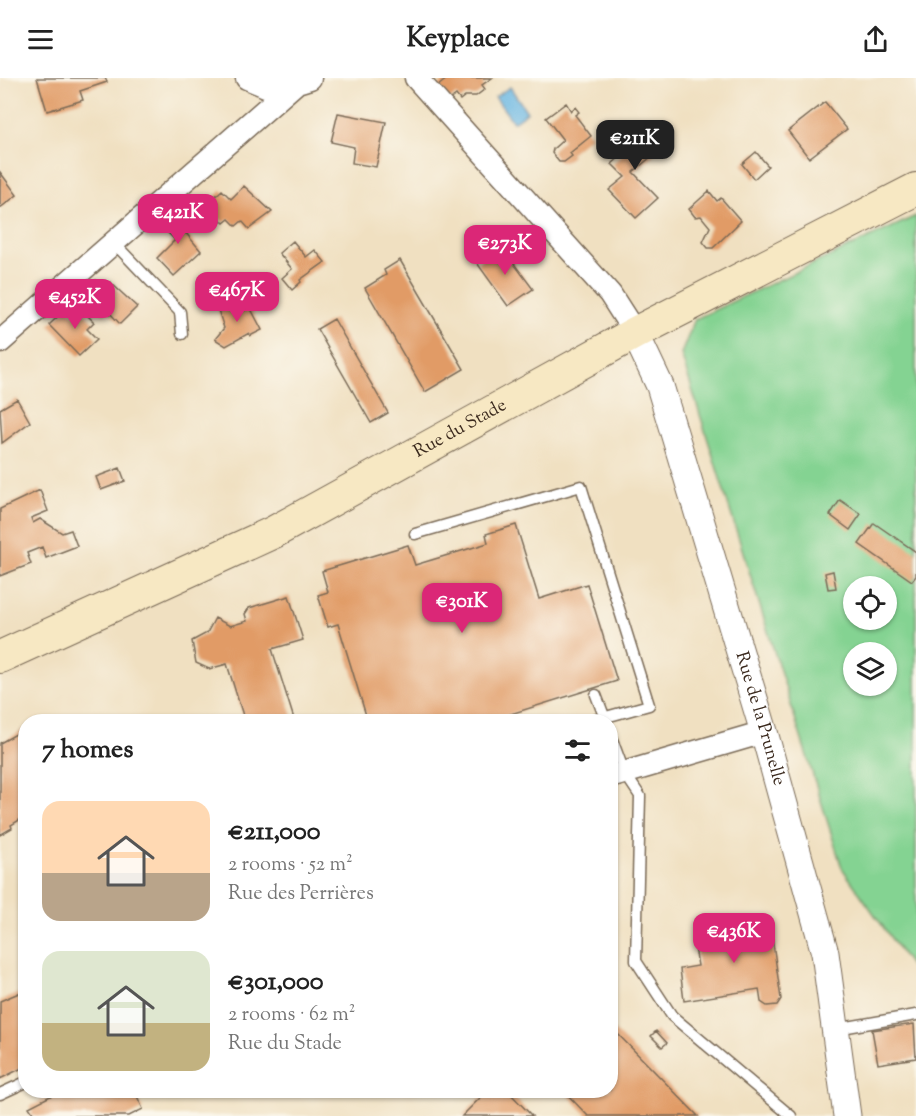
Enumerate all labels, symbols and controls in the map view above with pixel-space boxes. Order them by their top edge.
text: Keyplace [406,20,510,59]
icon: menu [24,23,57,56]
icon: share [859,23,892,56]
pin: €211K [593,120,677,171]
text: €211K [610,125,660,154]
pin: €421K [136,194,220,245]
text: €421K [152,199,204,228]
pin: €273K [463,225,547,276]
text: €273K [478,230,532,259]
pin: €467K [195,272,279,323]
text: €467K [209,277,265,306]
pin: €452K [33,279,117,330]
text: €452K [49,284,101,313]
street label: Rue du Stade [409,393,512,465]
map controls [843,576,897,696]
button: locate [843,576,897,630]
pin: €301K [420,583,504,634]
text: €301K [436,588,488,617]
button: layers [843,642,897,696]
street label: Rue de la Prunelle [728,649,791,789]
text: 7 homes [42,732,133,769]
icon: filters [561,734,594,767]
text: €211,000 [228,814,321,851]
icon: home [90,825,162,897]
text: 2 rooms · 52 m² [228,851,353,880]
text: Rue des Perrières [228,880,374,909]
pin: €436K [692,913,776,964]
text: €436K [707,918,761,947]
text: €301,000 [228,964,324,1001]
icon: home [90,975,162,1047]
text: 2 rooms · 62 m² [228,1001,356,1030]
text: Rue du Stade [228,1030,342,1059]

